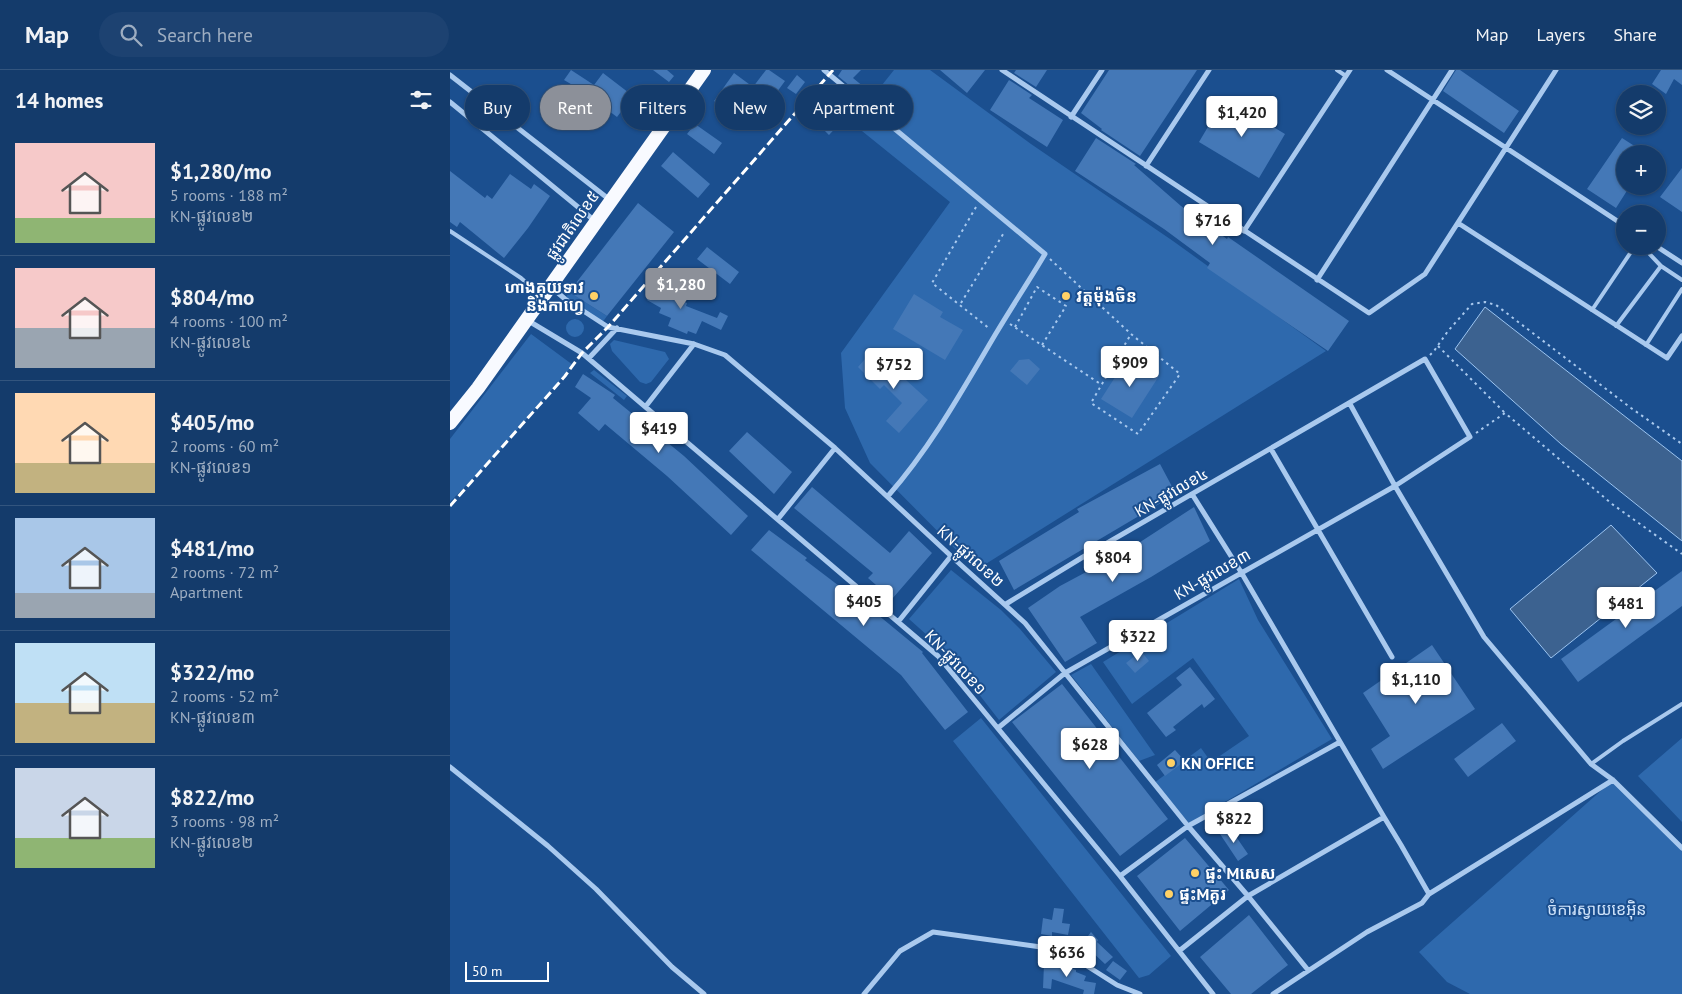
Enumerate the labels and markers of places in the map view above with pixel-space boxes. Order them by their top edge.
pin: $1,420 [1201,96,1283,138]
pin: $716 [1183,204,1243,246]
pin: $1,280 [640,268,722,310]
place label: ហាងគុយទាវ និងកាហ្វេ [504,277,584,315]
place label: វត្តម៉ុងចិន [1076,286,1137,307]
marker: ហាងគុយទាវ និងកាហ្វេ [588,290,600,302]
marker: វត្តម៉ុងចិន [1060,290,1072,302]
pin: $909 [1100,346,1160,388]
pin: $752 [864,348,924,390]
pin: $419 [629,412,689,454]
pin: $804 [1083,540,1143,583]
pin: $405 [834,584,894,627]
pin: $481 [1596,586,1656,629]
pin: $322 [1108,620,1168,662]
pin: $1,110 [1375,662,1457,705]
pin: $628 [1060,728,1120,770]
place label: KN OFFICE [1181,753,1254,773]
marker: KN OFFICE [1165,757,1177,769]
pin: $822 [1204,802,1264,844]
place label: ផ្ទះ Mសេស [1205,863,1276,883]
marker: ផ្ទះ Mសេស [1189,867,1201,879]
place label: ផ្ទះMគូរ [1179,884,1226,905]
marker: ផ្ទះMគូរ [1163,888,1175,900]
pin: $636 [1037,936,1097,978]

